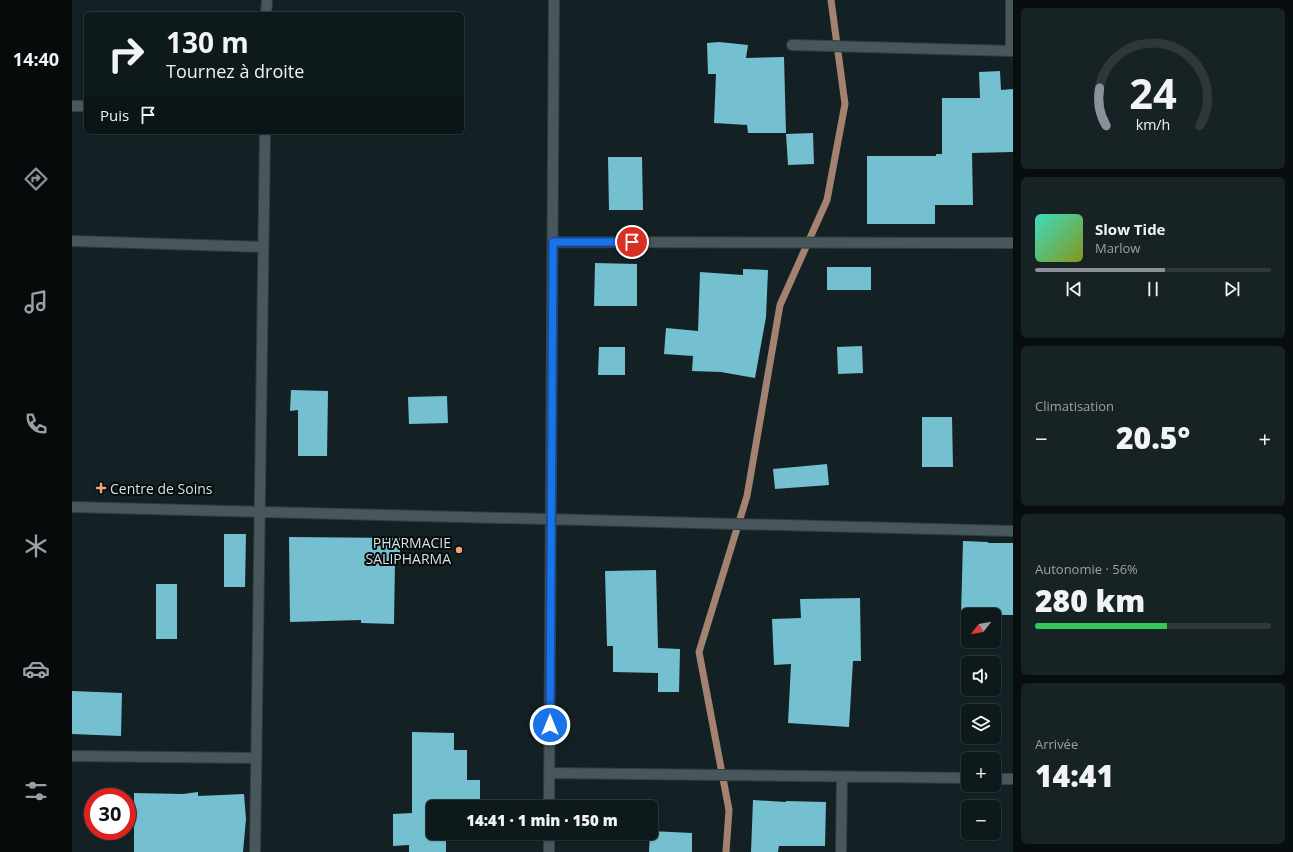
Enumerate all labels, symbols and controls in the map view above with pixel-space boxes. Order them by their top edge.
text: 130 m [166,23,249,61]
icon: right [100,28,152,80]
text: 14:40 [13,47,59,71]
text: Tournez à droite [166,59,304,83]
text: 24 [1129,65,1177,121]
icon: arrive [137,104,159,126]
text: Puis [100,105,129,125]
text: km/h [1136,115,1170,134]
icon: directions [22,165,50,193]
text: Slow Tide [1095,219,1165,239]
pin [615,225,649,259]
icon: arrive [621,231,643,253]
text: Marlow [1095,239,1140,257]
icon: previous [1063,278,1085,300]
icon: pause [1142,278,1164,300]
icon: next [1221,278,1243,300]
icon: music [22,288,50,316]
text: Climatisation [1035,397,1114,415]
icon: phone [22,410,50,438]
text: 20.5° [1116,417,1190,458]
text: − [1035,423,1048,453]
text: + [1258,423,1271,453]
place label: Centre de Soins [110,479,213,498]
marker: Centre de Soins [95,482,107,494]
icon: climate [22,532,50,560]
place label: PHARMACIE SALIPHARMA [366,533,451,568]
marker: PHARMACIE SALIPHARMA [454,545,464,555]
text: Autonomie · 56% [1035,560,1138,578]
text: 280 km [1035,580,1145,621]
north arrow [961,608,1001,648]
map controls [961,608,1001,840]
icon: car [22,655,50,683]
button: sound [961,656,1001,696]
position arrow [529,704,571,746]
button: layers [961,704,1001,744]
text: Arrivée [1035,735,1078,753]
button: + [961,752,1001,792]
text: 14:41 [1035,755,1114,796]
icon: filters [22,777,50,805]
speed limit sign: 30 [84,788,136,840]
button: − [961,800,1001,840]
text: 14:41 · 1 min · 150 m [466,810,618,830]

